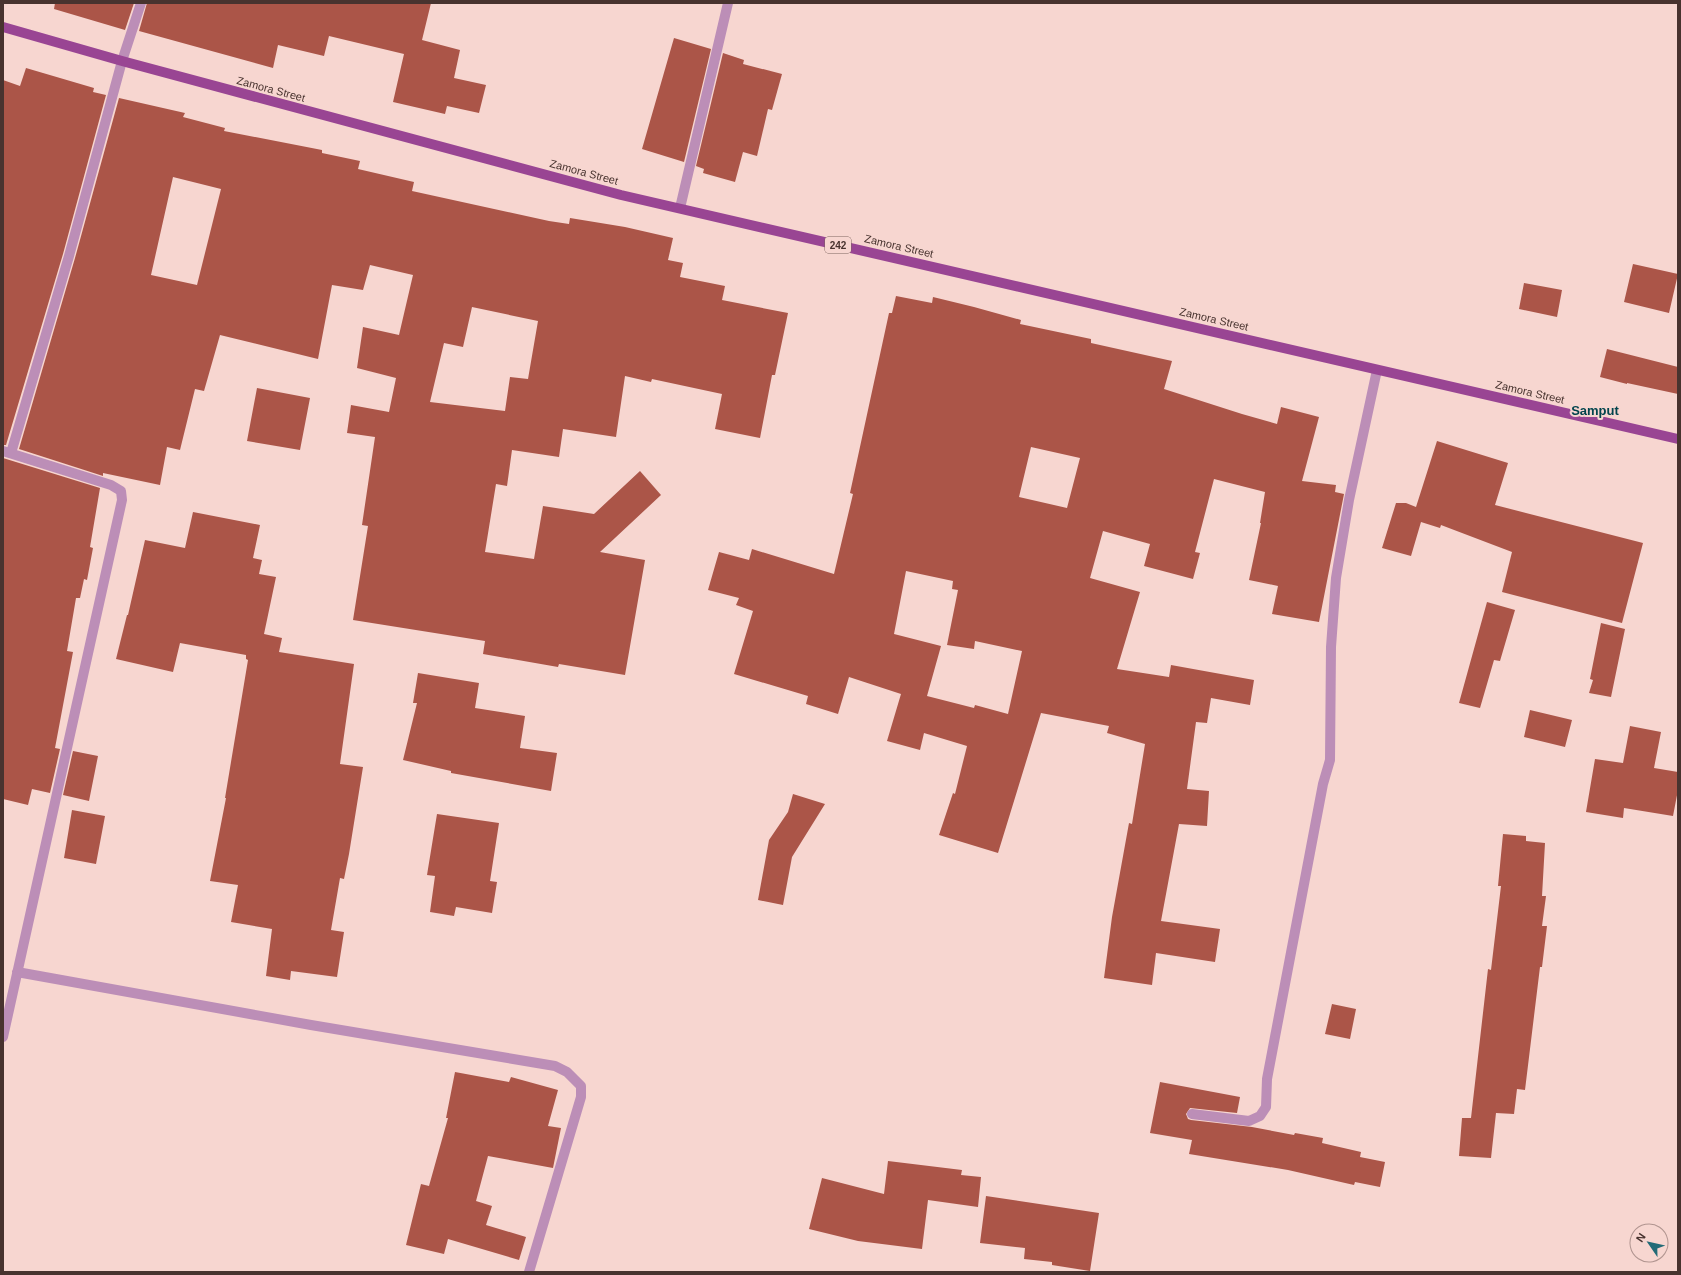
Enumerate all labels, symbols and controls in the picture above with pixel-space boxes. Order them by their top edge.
street label: Zamora Street [235,74,307,104]
street label: Zamora Street [548,157,620,187]
street label: Zamora Street [863,232,935,260]
road number: 242 [825,237,851,253]
street label: Zamora Street [1178,305,1250,333]
street label: Zamora Street [1494,378,1566,406]
district label: Samput [1571,403,1620,418]
north arrow [1629,1223,1669,1263]
text: N [1634,1231,1648,1244]

